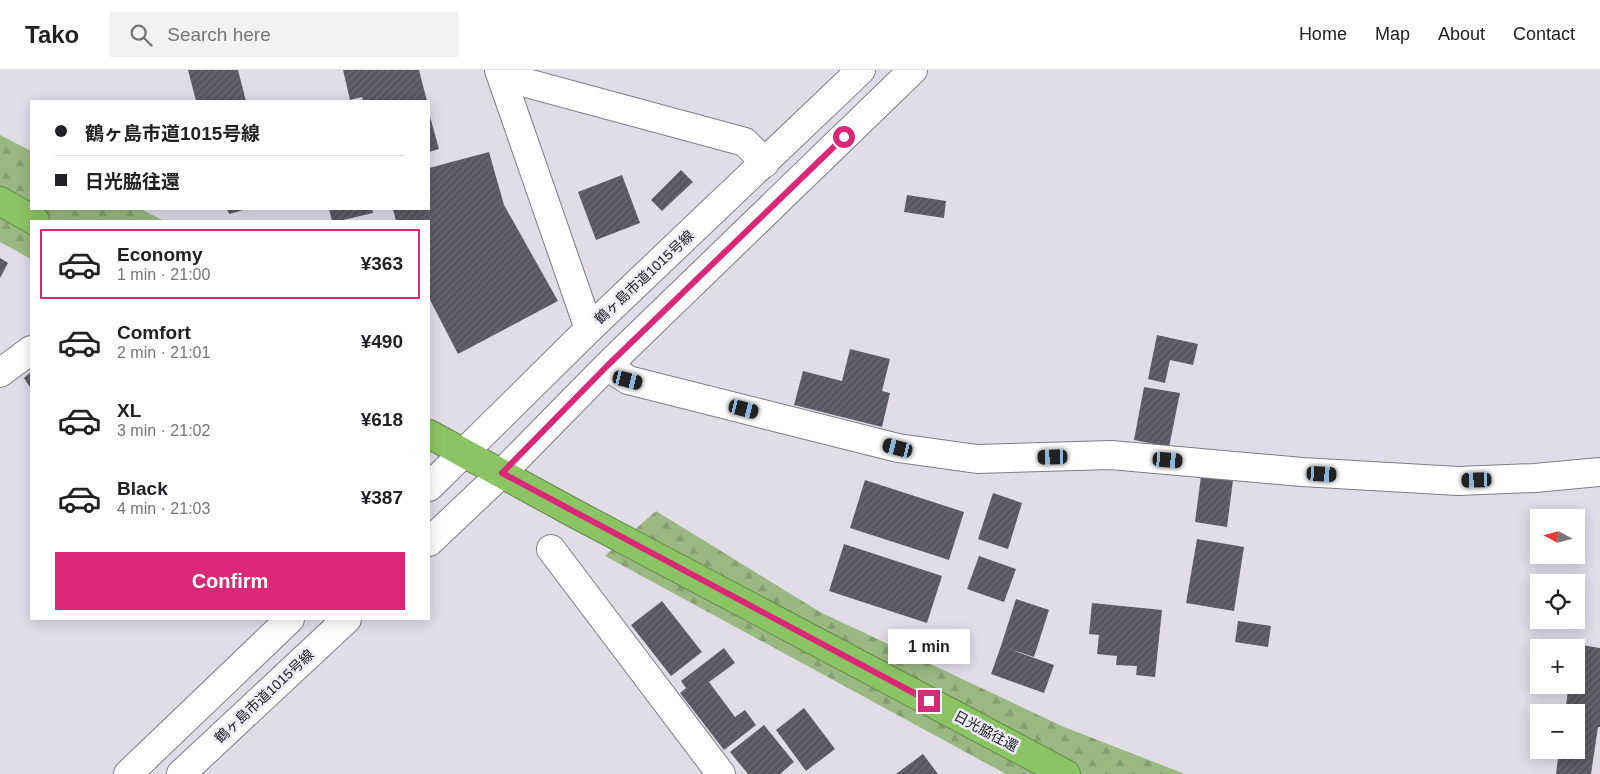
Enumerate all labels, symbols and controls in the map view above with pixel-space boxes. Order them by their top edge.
search box [109,12,459,57]
text: Tako [25,21,79,48]
icon: search [127,21,155,49]
text: Search here [167,24,271,45]
text: Home [1299,24,1347,44]
text: Map [1375,24,1410,44]
text: About [1438,24,1485,44]
text: Contact [1513,24,1575,44]
text: 鶴ヶ島市道1015号線 [85,123,260,144]
route start [833,126,855,148]
text: 日光脇往還 [85,171,180,192]
street label: 鶴ヶ島市道1015号線 [591,227,697,327]
icon: car [57,242,102,287]
text: Economy [117,244,203,265]
text: ¥363 [361,253,403,274]
text: 1 min · 21:00 [117,266,210,283]
icon: car [57,320,102,365]
text: Comfort [117,322,191,343]
text: ¥490 [361,331,403,352]
text: 2 min · 21:01 [117,344,210,361]
car [611,369,644,391]
icon: car [57,398,102,443]
car [727,398,760,420]
text: XL [117,400,141,421]
text: ¥618 [361,409,403,430]
text: 3 min · 21:02 [117,422,210,439]
car [881,437,914,459]
car [1037,449,1068,465]
car [1152,451,1183,469]
car [1306,466,1337,482]
car [1461,472,1492,488]
icon: car [57,476,102,521]
text: Black [117,478,168,499]
text: ¥387 [361,487,403,508]
text: 4 min · 21:03 [117,500,210,517]
north arrow [1530,509,1585,564]
map controls [1530,509,1585,759]
button: Confirm [55,552,405,610]
button: locate [1530,574,1585,629]
callout: 1 min [888,628,970,664]
text: 1 min [908,638,950,655]
button: + [1530,639,1585,694]
street label: 鶴ヶ島市道1015号線 [211,646,317,746]
route end [918,690,940,712]
button: − [1530,704,1585,759]
street label: 日光脇往還 [951,708,1021,754]

